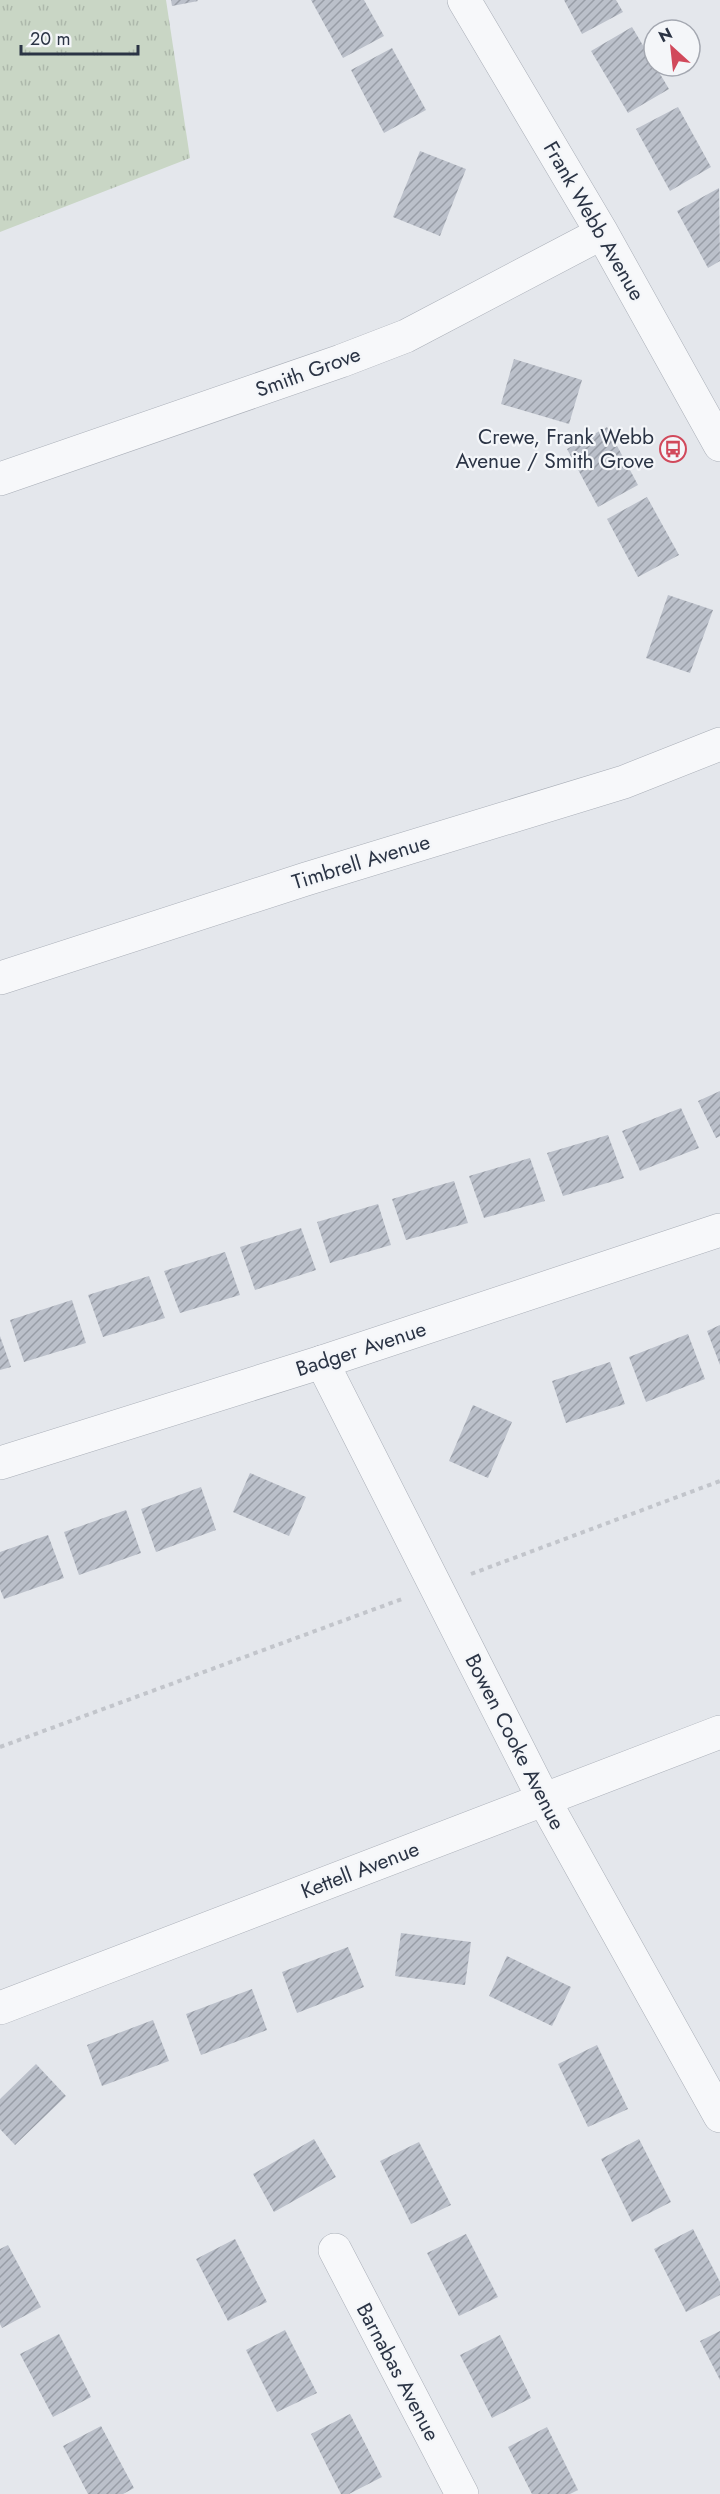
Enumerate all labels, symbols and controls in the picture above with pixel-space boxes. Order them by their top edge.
scale bar [21,18,138,56]
north arrow [642,18,702,78]
text: N [655,22,676,48]
text: 20 m [30,26,70,52]
street label: Frank Webb Avenue [536,136,652,306]
street label: Smith Grove [251,339,365,405]
place label: Crewe, Frank Webb Avenue / Smith Grove [455,422,654,476]
bus stop icon: Crewe, Frank Webb Avenue / Smith Grove [658,434,688,464]
street label: Timbrell Avenue [288,827,434,897]
street label: Badger Avenue [292,1314,430,1384]
street label: Bowen Cooke Avenue [458,1649,572,1835]
street label: Kettell Avenue [297,1834,424,1906]
street label: Barnabas Avenue [349,2298,447,2446]

